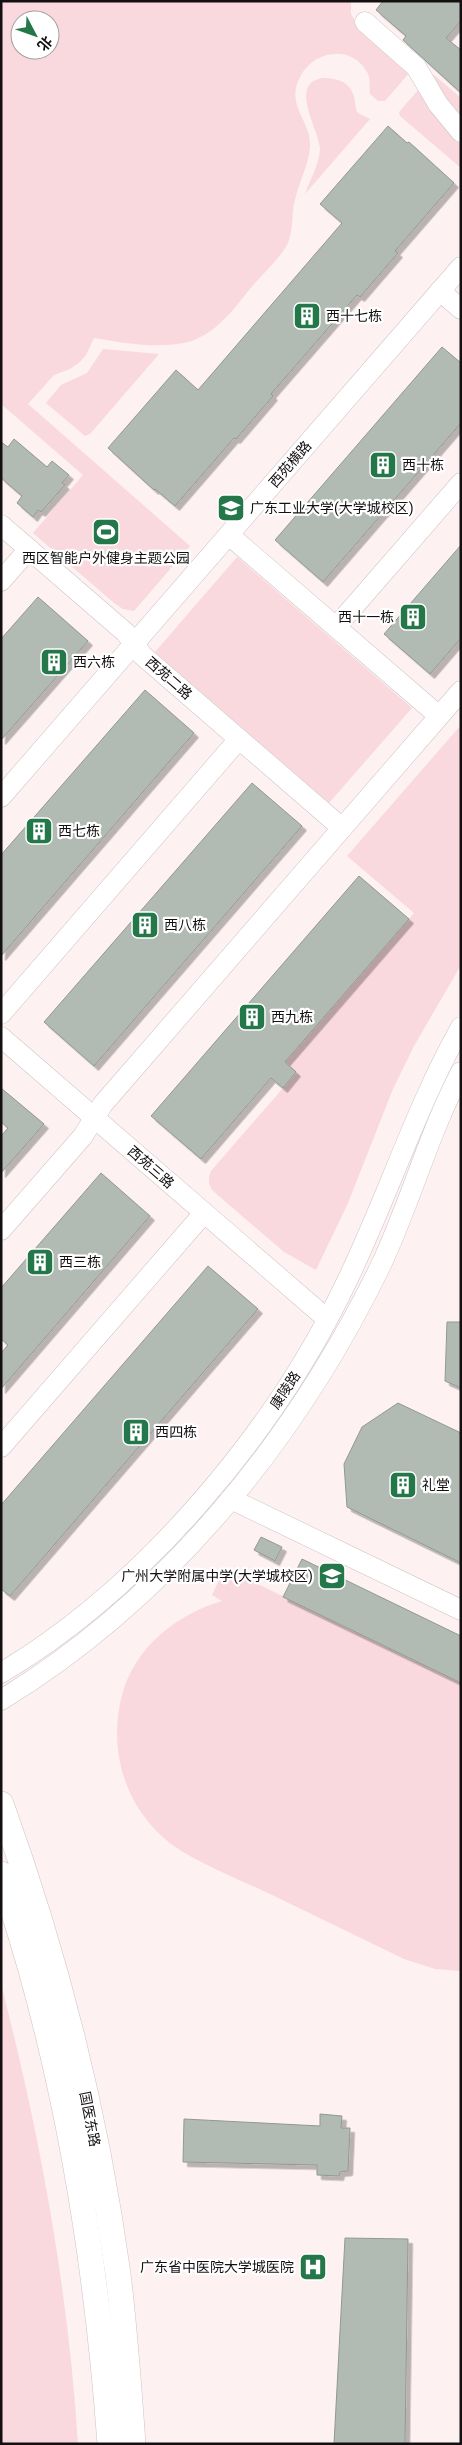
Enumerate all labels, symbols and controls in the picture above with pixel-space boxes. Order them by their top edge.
north arrow [10,10,60,60]
text: 北 [34,33,55,54]
building icon: 西十七栋 [292,301,322,331]
place label: 西十七栋 [326,308,382,324]
street label: 西苑横路 [266,438,314,490]
building icon: 西十栋 [368,450,398,480]
place label: 西十栋 [402,457,444,473]
school or university icon: 广东工业大学(大学城校区) [216,493,246,523]
place label: 广东工业大学(大学城校区) [250,500,414,517]
sports icon: 西区智能户外健身主题公园 [91,517,121,547]
place label: 西区智能户外健身主题公园 [22,550,190,566]
building icon: 西十一栋 [398,602,428,632]
place label: 西十一栋 [338,609,394,625]
building icon: 西六栋 [39,647,69,677]
place label: 西六栋 [73,654,115,670]
street label: 西苑二路 [143,654,195,702]
building icon: 西七栋 [24,816,54,846]
place label: 西七栋 [58,823,100,839]
building icon: 西八栋 [130,910,160,940]
place label: 西八栋 [164,917,206,933]
building icon: 西九栋 [237,1002,267,1032]
place label: 西九栋 [271,1009,313,1025]
street label: 西苑三路 [125,1143,177,1191]
building icon: 西三栋 [25,1247,55,1277]
place label: 西三栋 [59,1254,101,1270]
street label: 康陵路 [267,1368,303,1412]
building icon: 西四栋 [121,1417,151,1447]
place label: 西四栋 [155,1424,197,1440]
building icon: 礼堂 [388,1470,418,1500]
place label: 礼堂 [422,1477,450,1493]
school or university icon: 广州大学附属中学(大学城校区) [317,1561,347,1591]
place label: 广州大学附属中学(大学城校区) [121,1568,313,1585]
street label: 国医东路 [77,2090,103,2148]
hospital icon: 广东省中医院大学城医院 [298,2252,328,2282]
place label: 广东省中医院大学城医院 [140,2259,294,2275]

